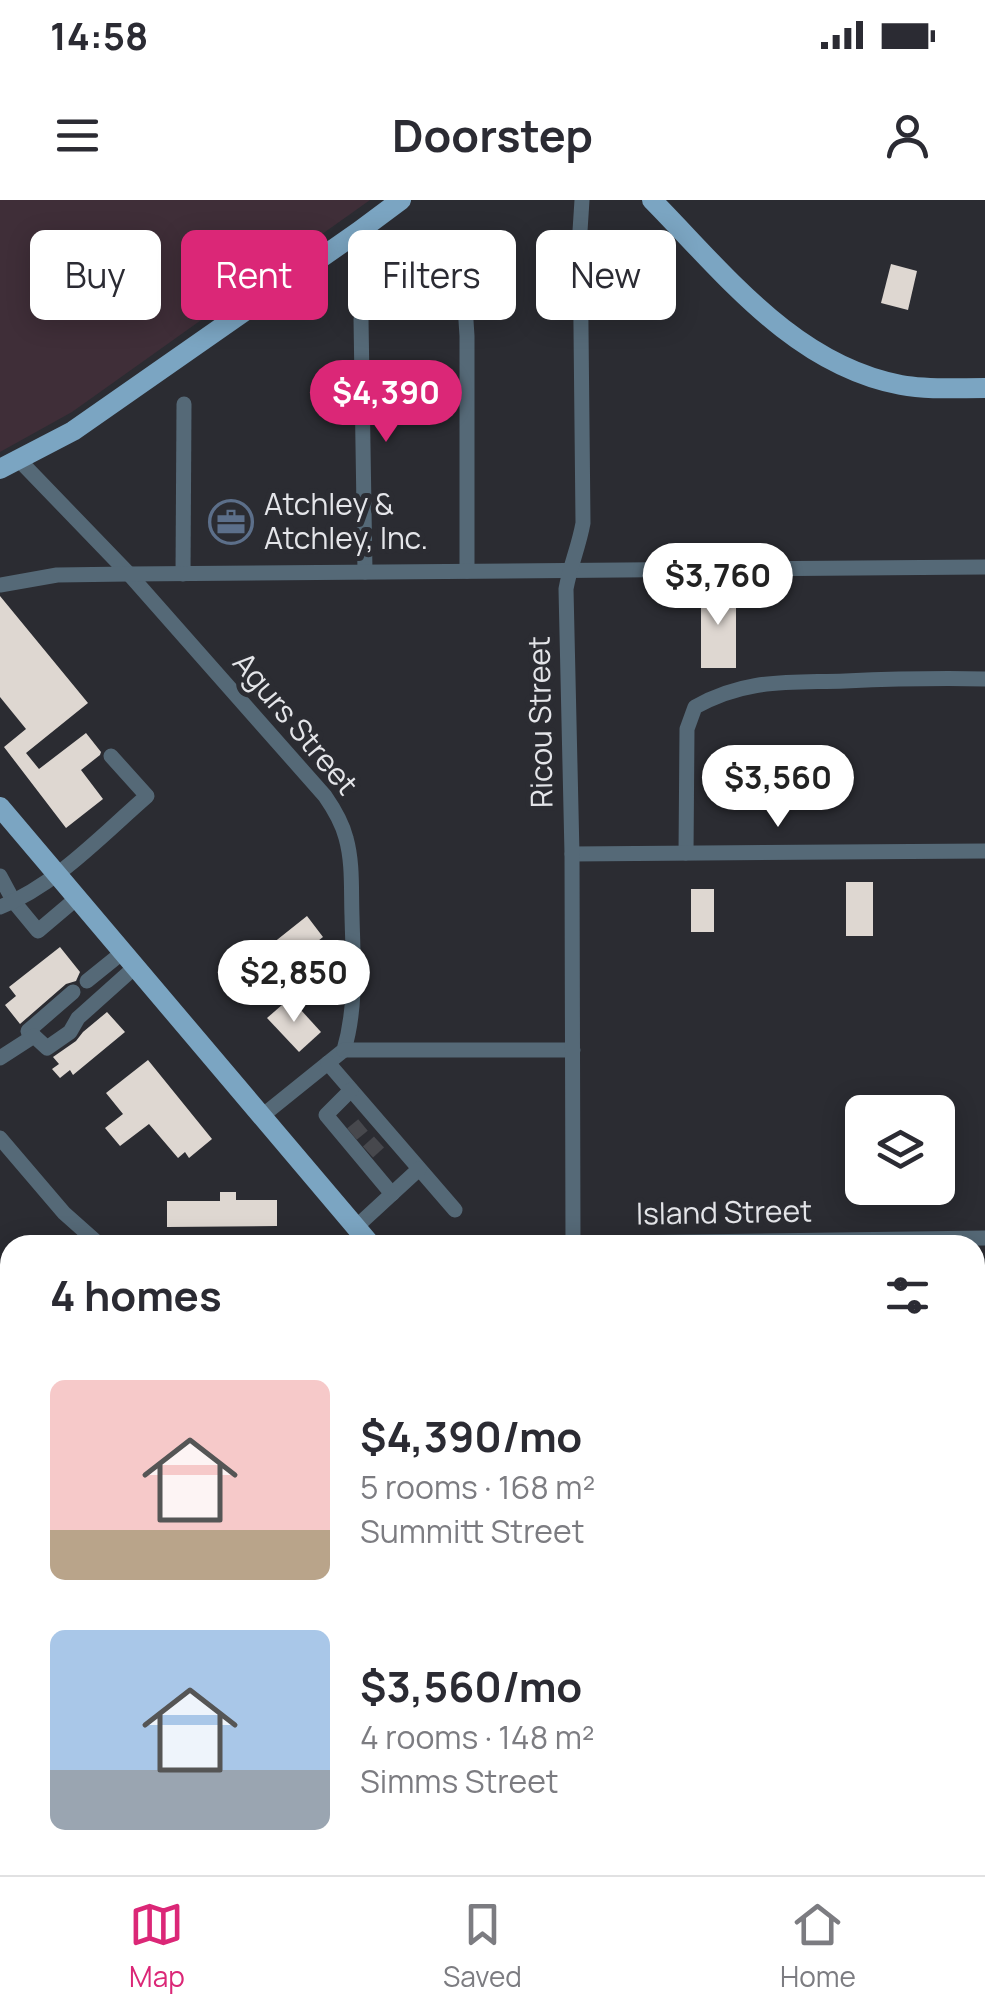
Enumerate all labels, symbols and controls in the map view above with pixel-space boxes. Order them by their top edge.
text: 14:58 [50,9,148,61]
text: Doorstep [392,104,593,166]
icon: menu [50,108,105,163]
icon: person [880,108,935,163]
chip: Buy [30,230,161,320]
chip: Rent [181,230,328,320]
chip: Filters [348,230,516,320]
chip: New [536,230,676,320]
pin: $4,390 [305,360,467,445]
text: $4,390 [332,370,440,414]
place label: Atchley & Atchley, Inc. [264,483,428,558]
office icon: Atchley & Atchley, Inc. [208,499,254,545]
pin: $3,760 [637,543,799,628]
text: $3,760 [665,553,771,597]
street label: Ricou Street [518,636,561,808]
street label: Agurs Street [224,643,368,803]
pin: $3,560 [697,745,859,830]
text: $3,560 [724,755,832,799]
pin: $2,850 [213,940,375,1025]
text: $2,850 [240,950,348,994]
map controls [845,1095,955,1205]
button: layers [845,1095,955,1205]
street label: Island Street [636,1189,812,1234]
text: 4 homes [50,1266,222,1324]
icon: filters [880,1268,935,1323]
text: $4,390/mo [360,1407,582,1465]
icon: home [130,1420,250,1540]
text: 5 rooms · 168 m² [360,1465,595,1509]
text: Summitt Street [360,1509,585,1553]
text: $3,560/mo [360,1657,582,1715]
icon: home [130,1670,250,1790]
text: 4 rooms · 148 m² [360,1715,595,1759]
text: Simms Street [360,1759,559,1803]
tab: Map [129,1897,185,1995]
tab: Saved [443,1897,522,1995]
tab: Home [780,1897,856,1995]

